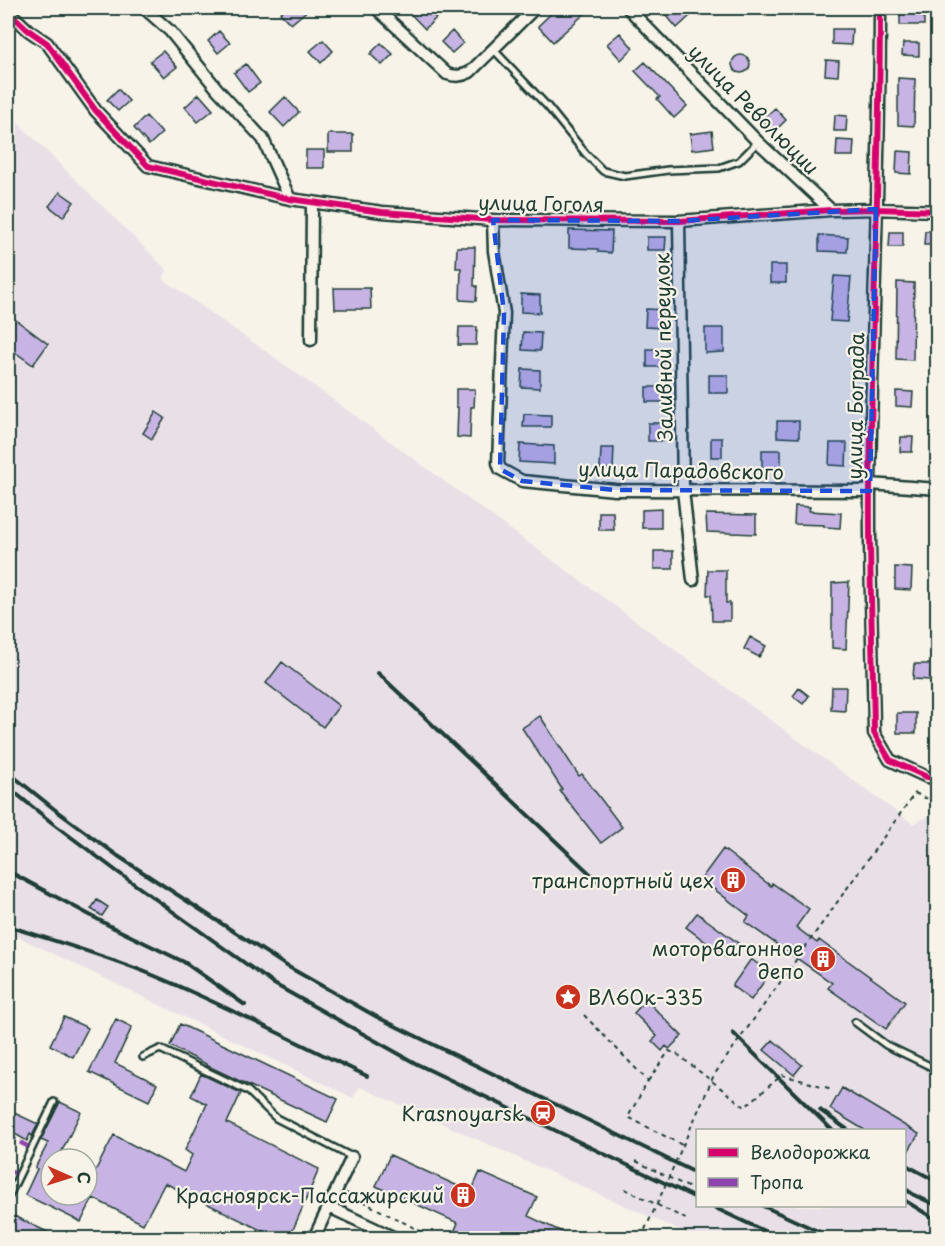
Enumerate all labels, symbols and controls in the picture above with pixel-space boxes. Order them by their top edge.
street label: улица Революции [682,37,826,181]
street label: улица Гоголя [478,187,604,219]
street label: Заливной переулок [646,252,680,442]
street label: улица Бограда [839,332,871,480]
street label: улица Парадовского [578,453,784,487]
place label: транспортный цех [532,865,714,895]
building icon: транспортный цех [718,865,748,895]
place label: моторвагонное депо [652,933,804,986]
building icon: моторвагонное депо [808,944,838,974]
place icon: ВЛ60к-335 [553,982,583,1012]
place label: ВЛ60к-335 [588,982,703,1012]
place label: Krasnoyarsk [402,1098,524,1128]
station icon: Krasnoyarsk [528,1098,558,1128]
legend [696,1129,906,1207]
text: Велодорожка [750,1138,871,1165]
north arrow [39,1147,99,1207]
text: Тропа [750,1168,803,1195]
text: С [73,1171,97,1184]
place label: Красноярск-Пассажирский [176,1180,444,1210]
building icon: Красноярск-Пассажирский [448,1180,478,1210]

